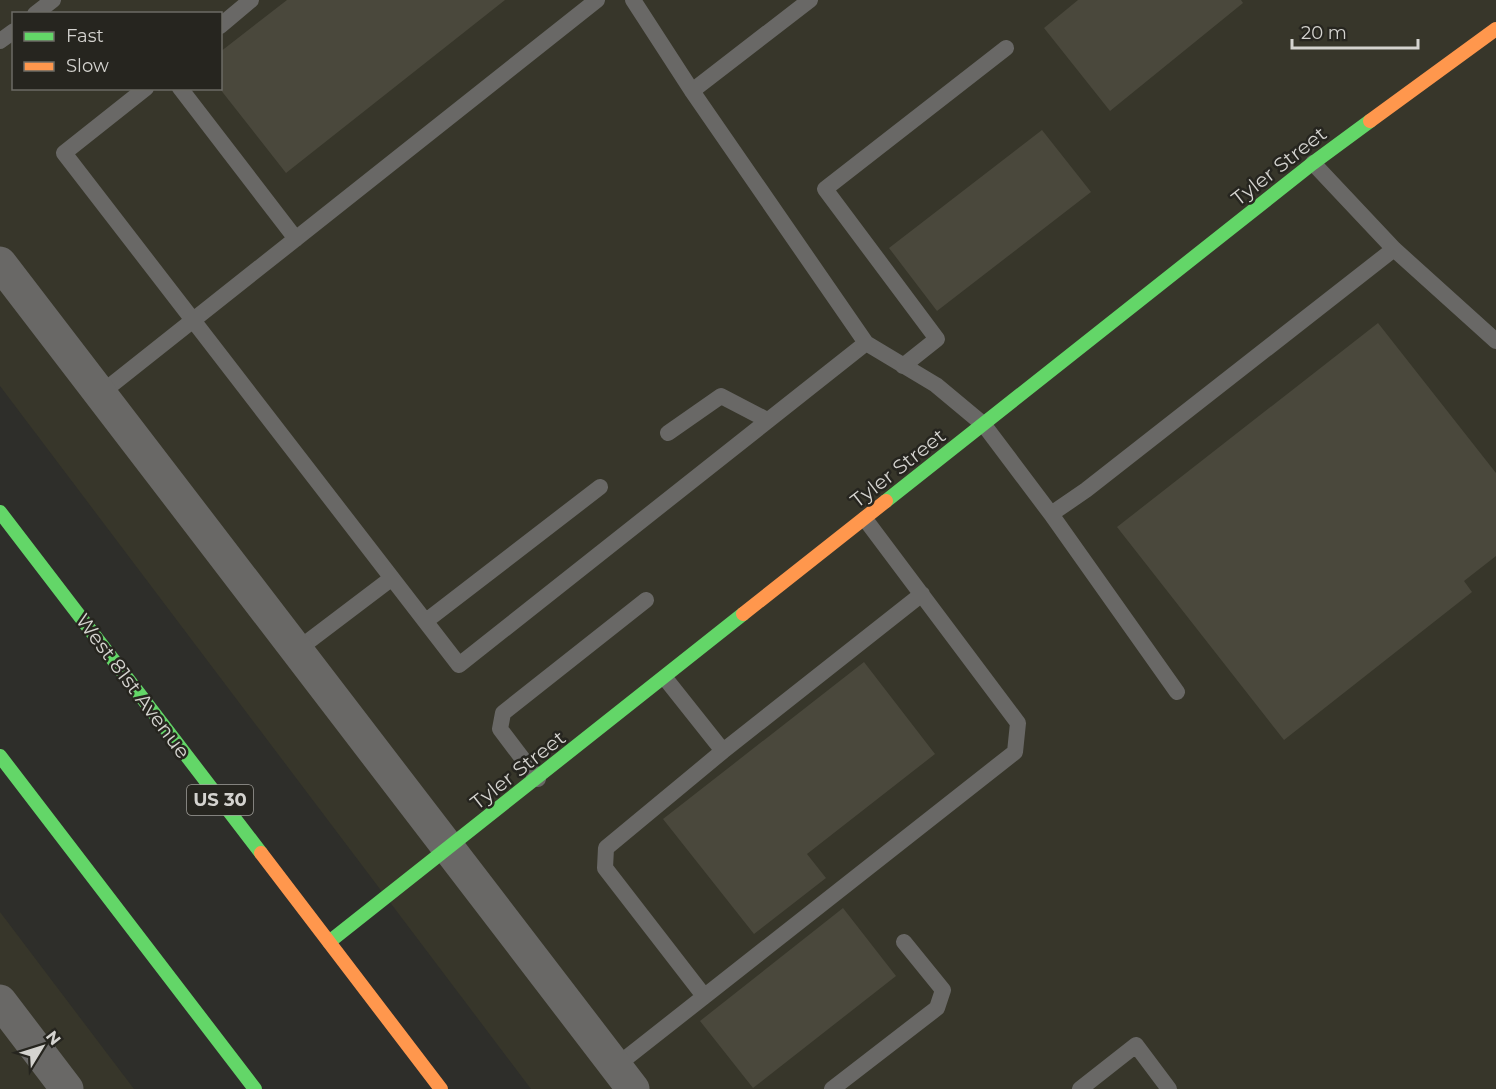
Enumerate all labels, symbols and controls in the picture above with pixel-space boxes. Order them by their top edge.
legend [12,12,222,90]
scale bar [1292,12,1418,50]
text: 20 m [1301,22,1347,44]
text: Fast [66,25,104,47]
text: Slow [66,55,109,77]
street label: Tyler Street [1227,122,1331,210]
street label: Tyler Street [846,424,950,512]
street label: West 81st Avenue [71,609,195,763]
street label: Tyler Street [466,726,570,814]
road number: US 30 [187,785,253,815]
north arrow [12,1017,72,1077]
text: N [42,1027,65,1049]

